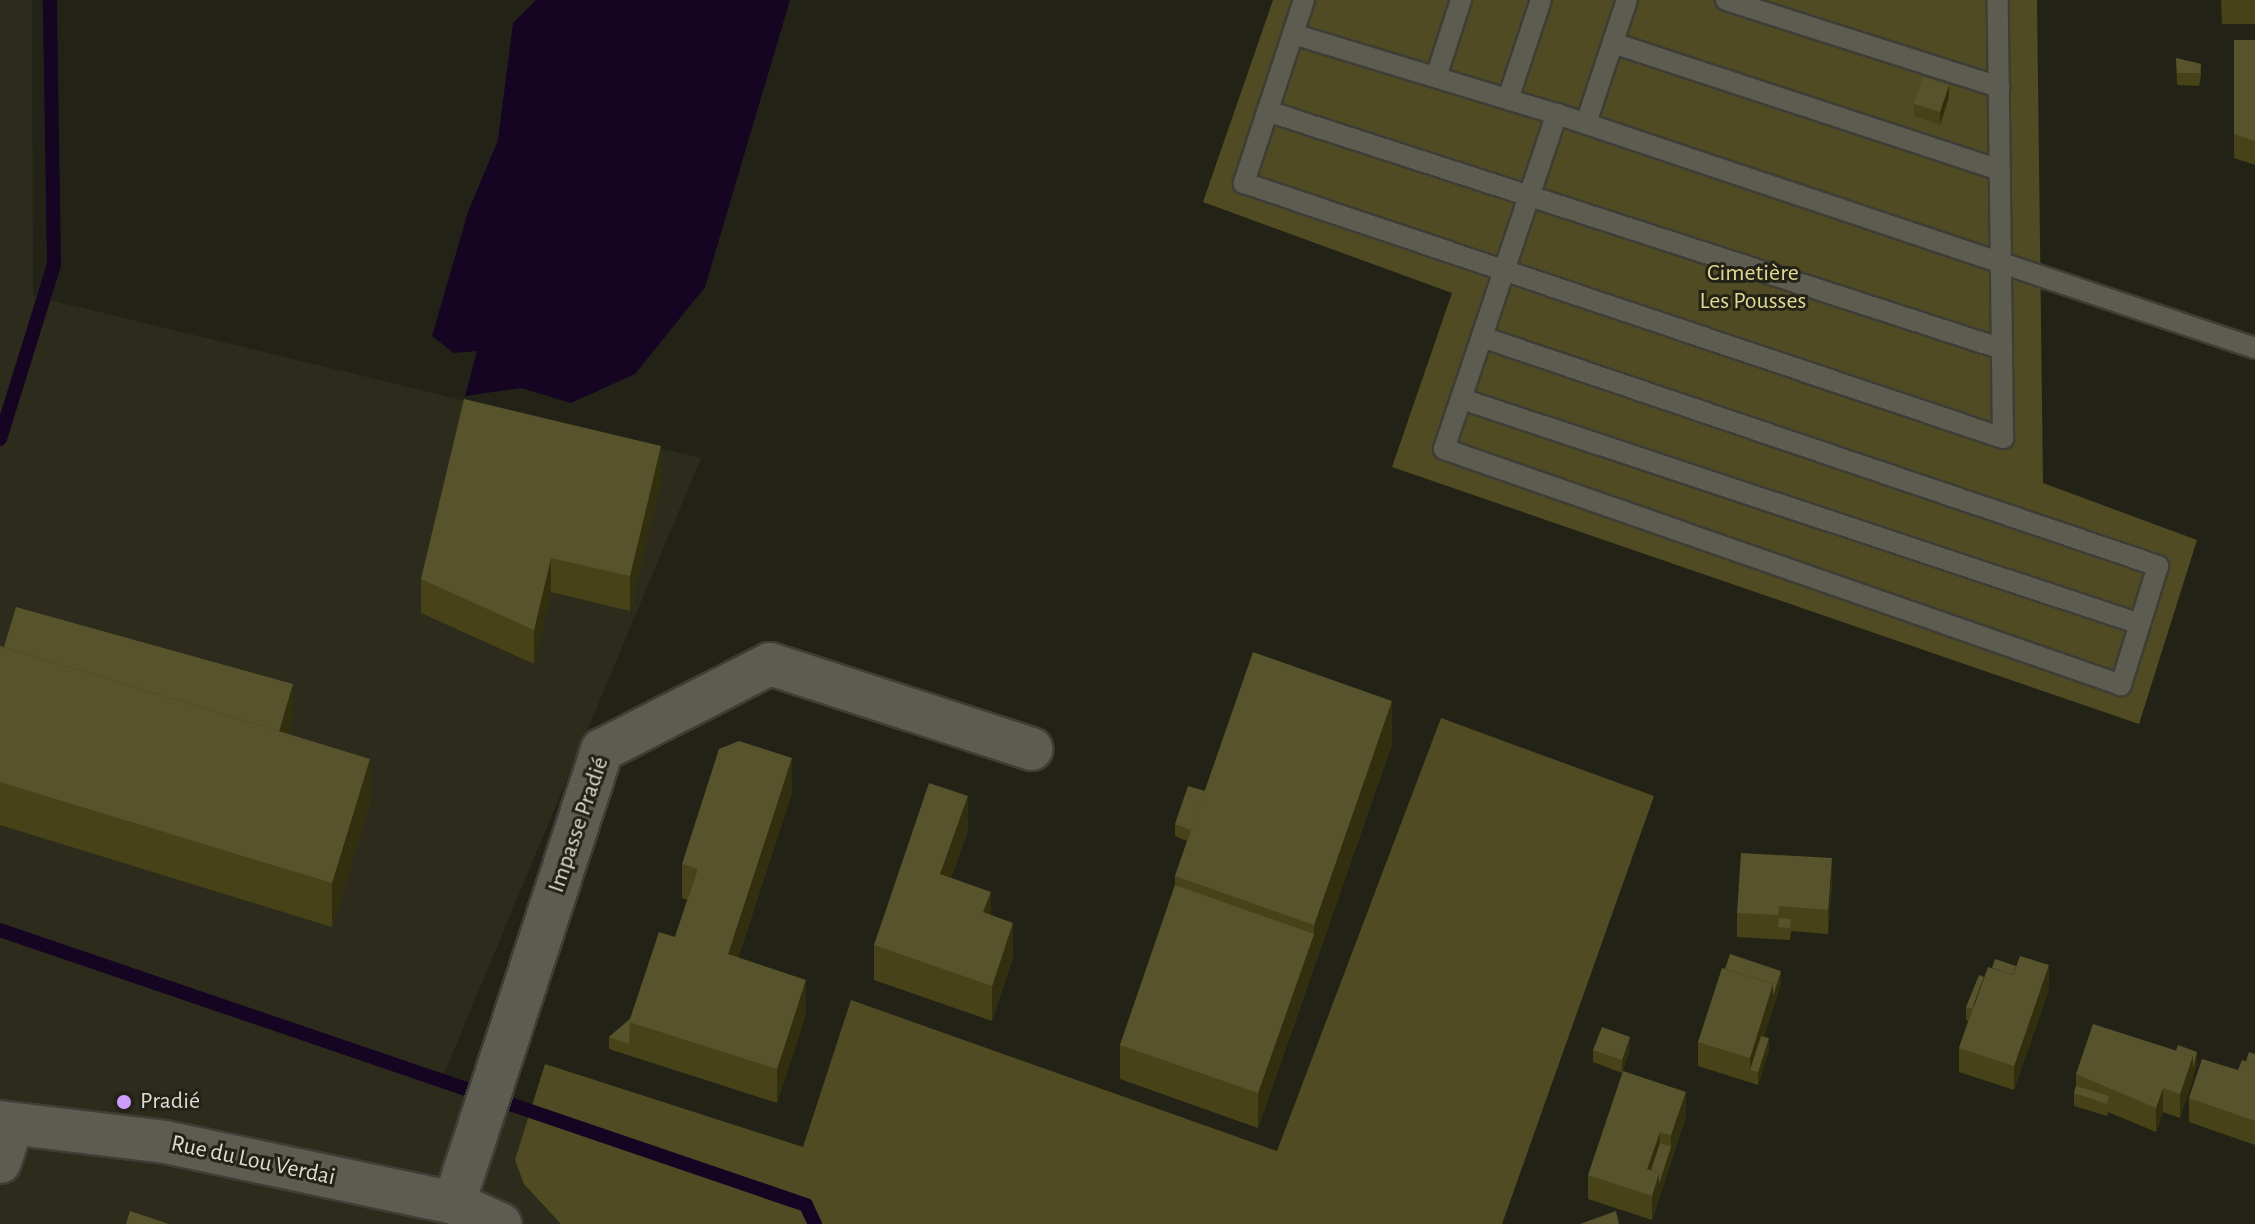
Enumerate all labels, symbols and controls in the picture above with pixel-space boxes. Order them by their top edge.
park label: Cimetière Les Pousses [1700,260,1806,316]
street label: Impasse Pradié [542,753,616,897]
place label: Pradié [140,1088,200,1116]
marker: Pradié [115,1093,133,1111]
street label: Rue du Lou Verdai [168,1130,338,1192]

